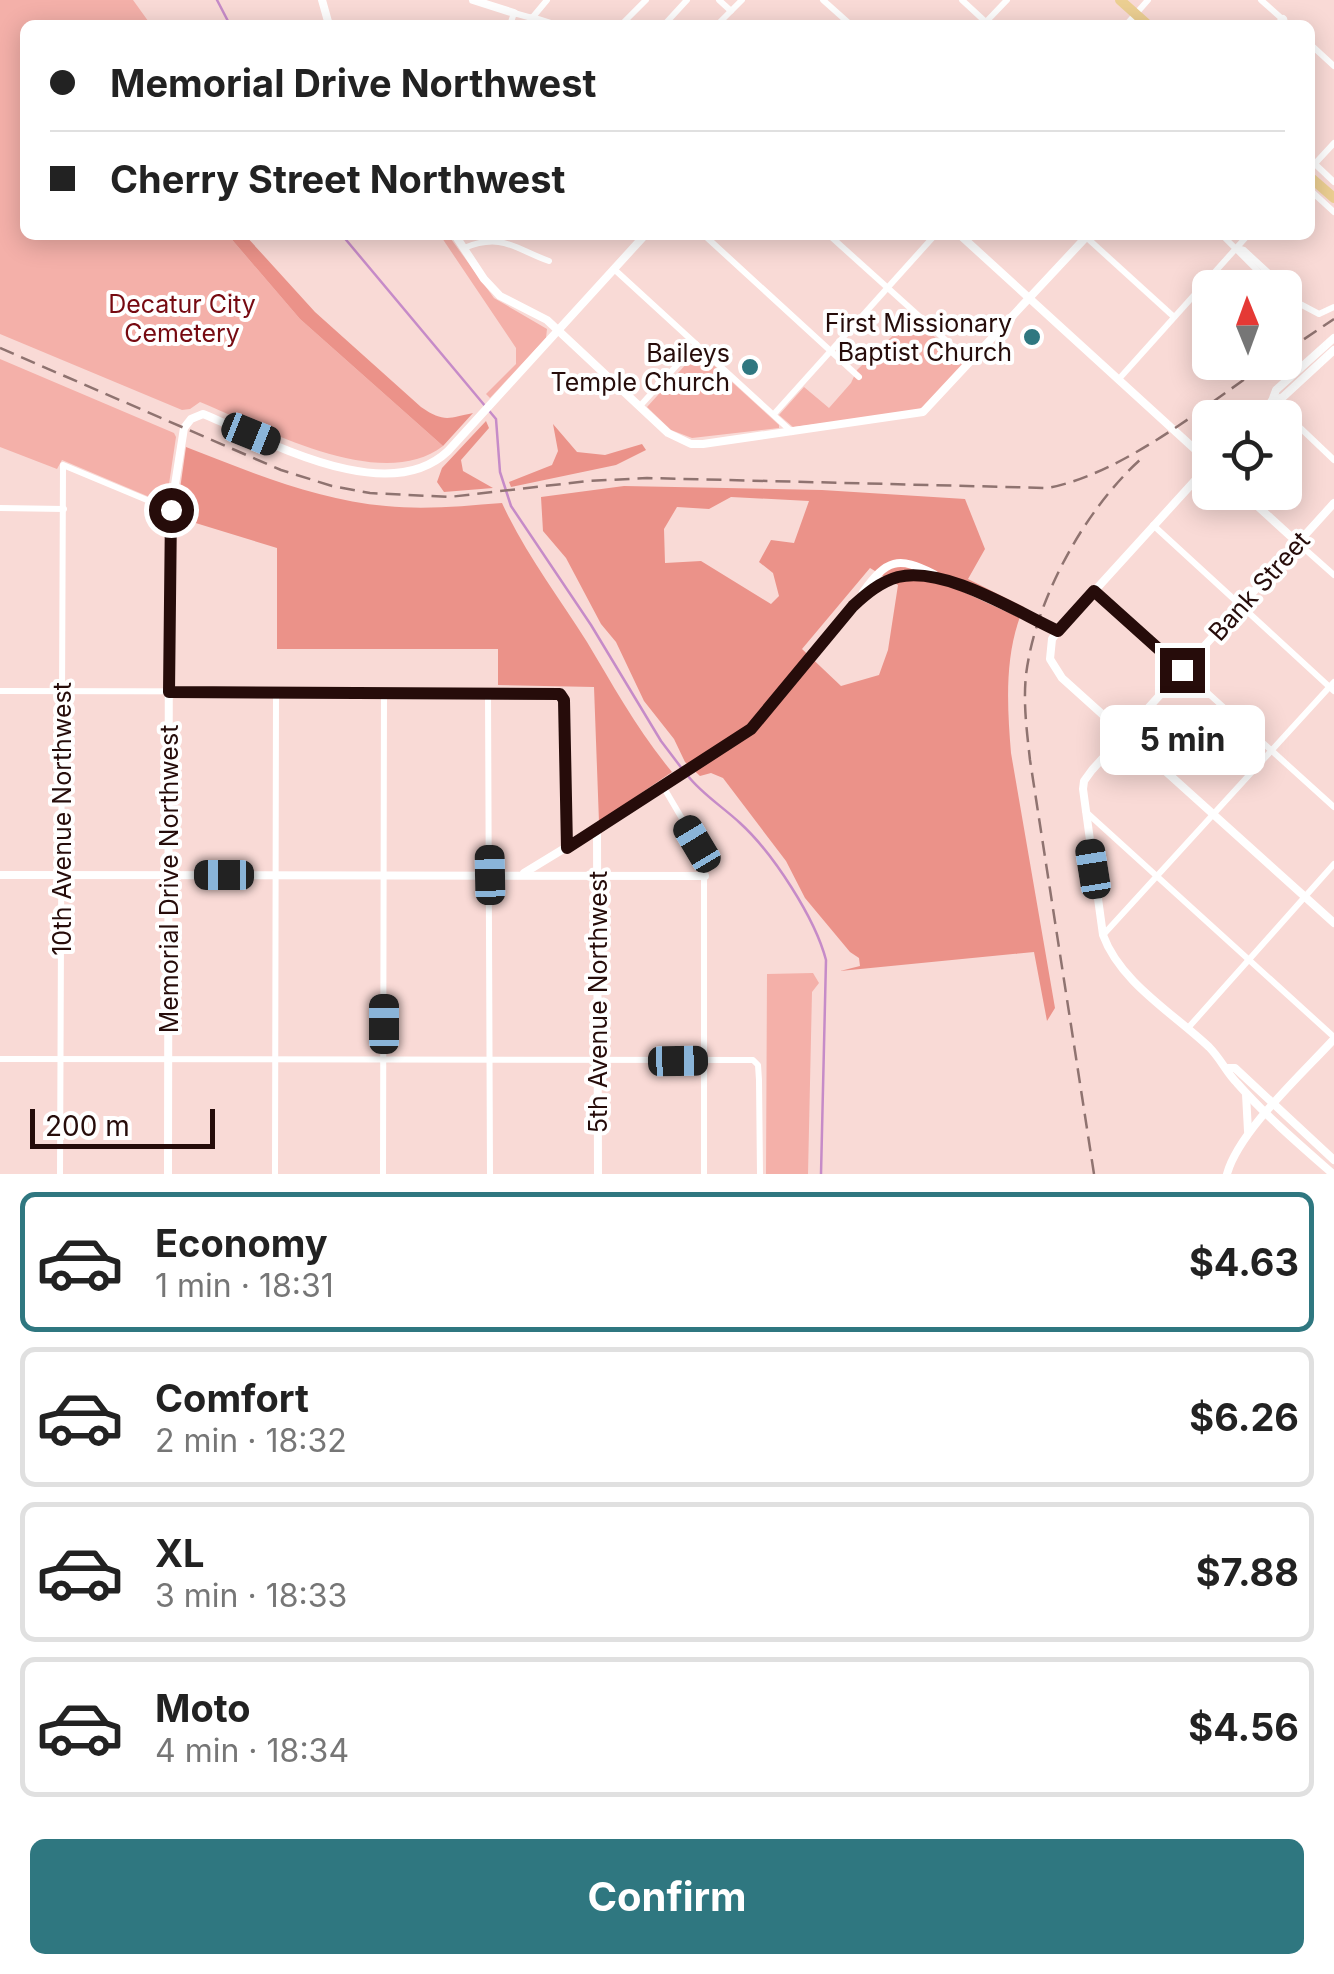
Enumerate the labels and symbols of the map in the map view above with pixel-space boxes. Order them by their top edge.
north arrow [1192,270,1302,380]
park label: Decatur City Cemetery [108,289,256,348]
place label: First Missionary Baptist Church [825,308,1012,367]
marker: First Missionary Baptist Church [1021,326,1043,348]
place label: Baileys Temple Church [550,338,730,397]
marker: Baileys Temple Church [739,356,761,378]
car [218,409,284,459]
route start [149,488,194,533]
street label: Bank Street [1202,525,1316,647]
route end [1160,648,1205,693]
street label: 10th Avenue Northwest [47,682,77,956]
callout: 5 min [1100,705,1264,775]
street label: Memorial Drive Northwest [154,725,184,1033]
car [669,811,725,877]
car [1073,837,1113,901]
car [474,845,506,905]
car [194,860,254,890]
street label: 5th Avenue Northwest [583,871,613,1133]
car [369,994,399,1054]
car [648,1045,708,1077]
scale bar [30,1104,215,1148]

